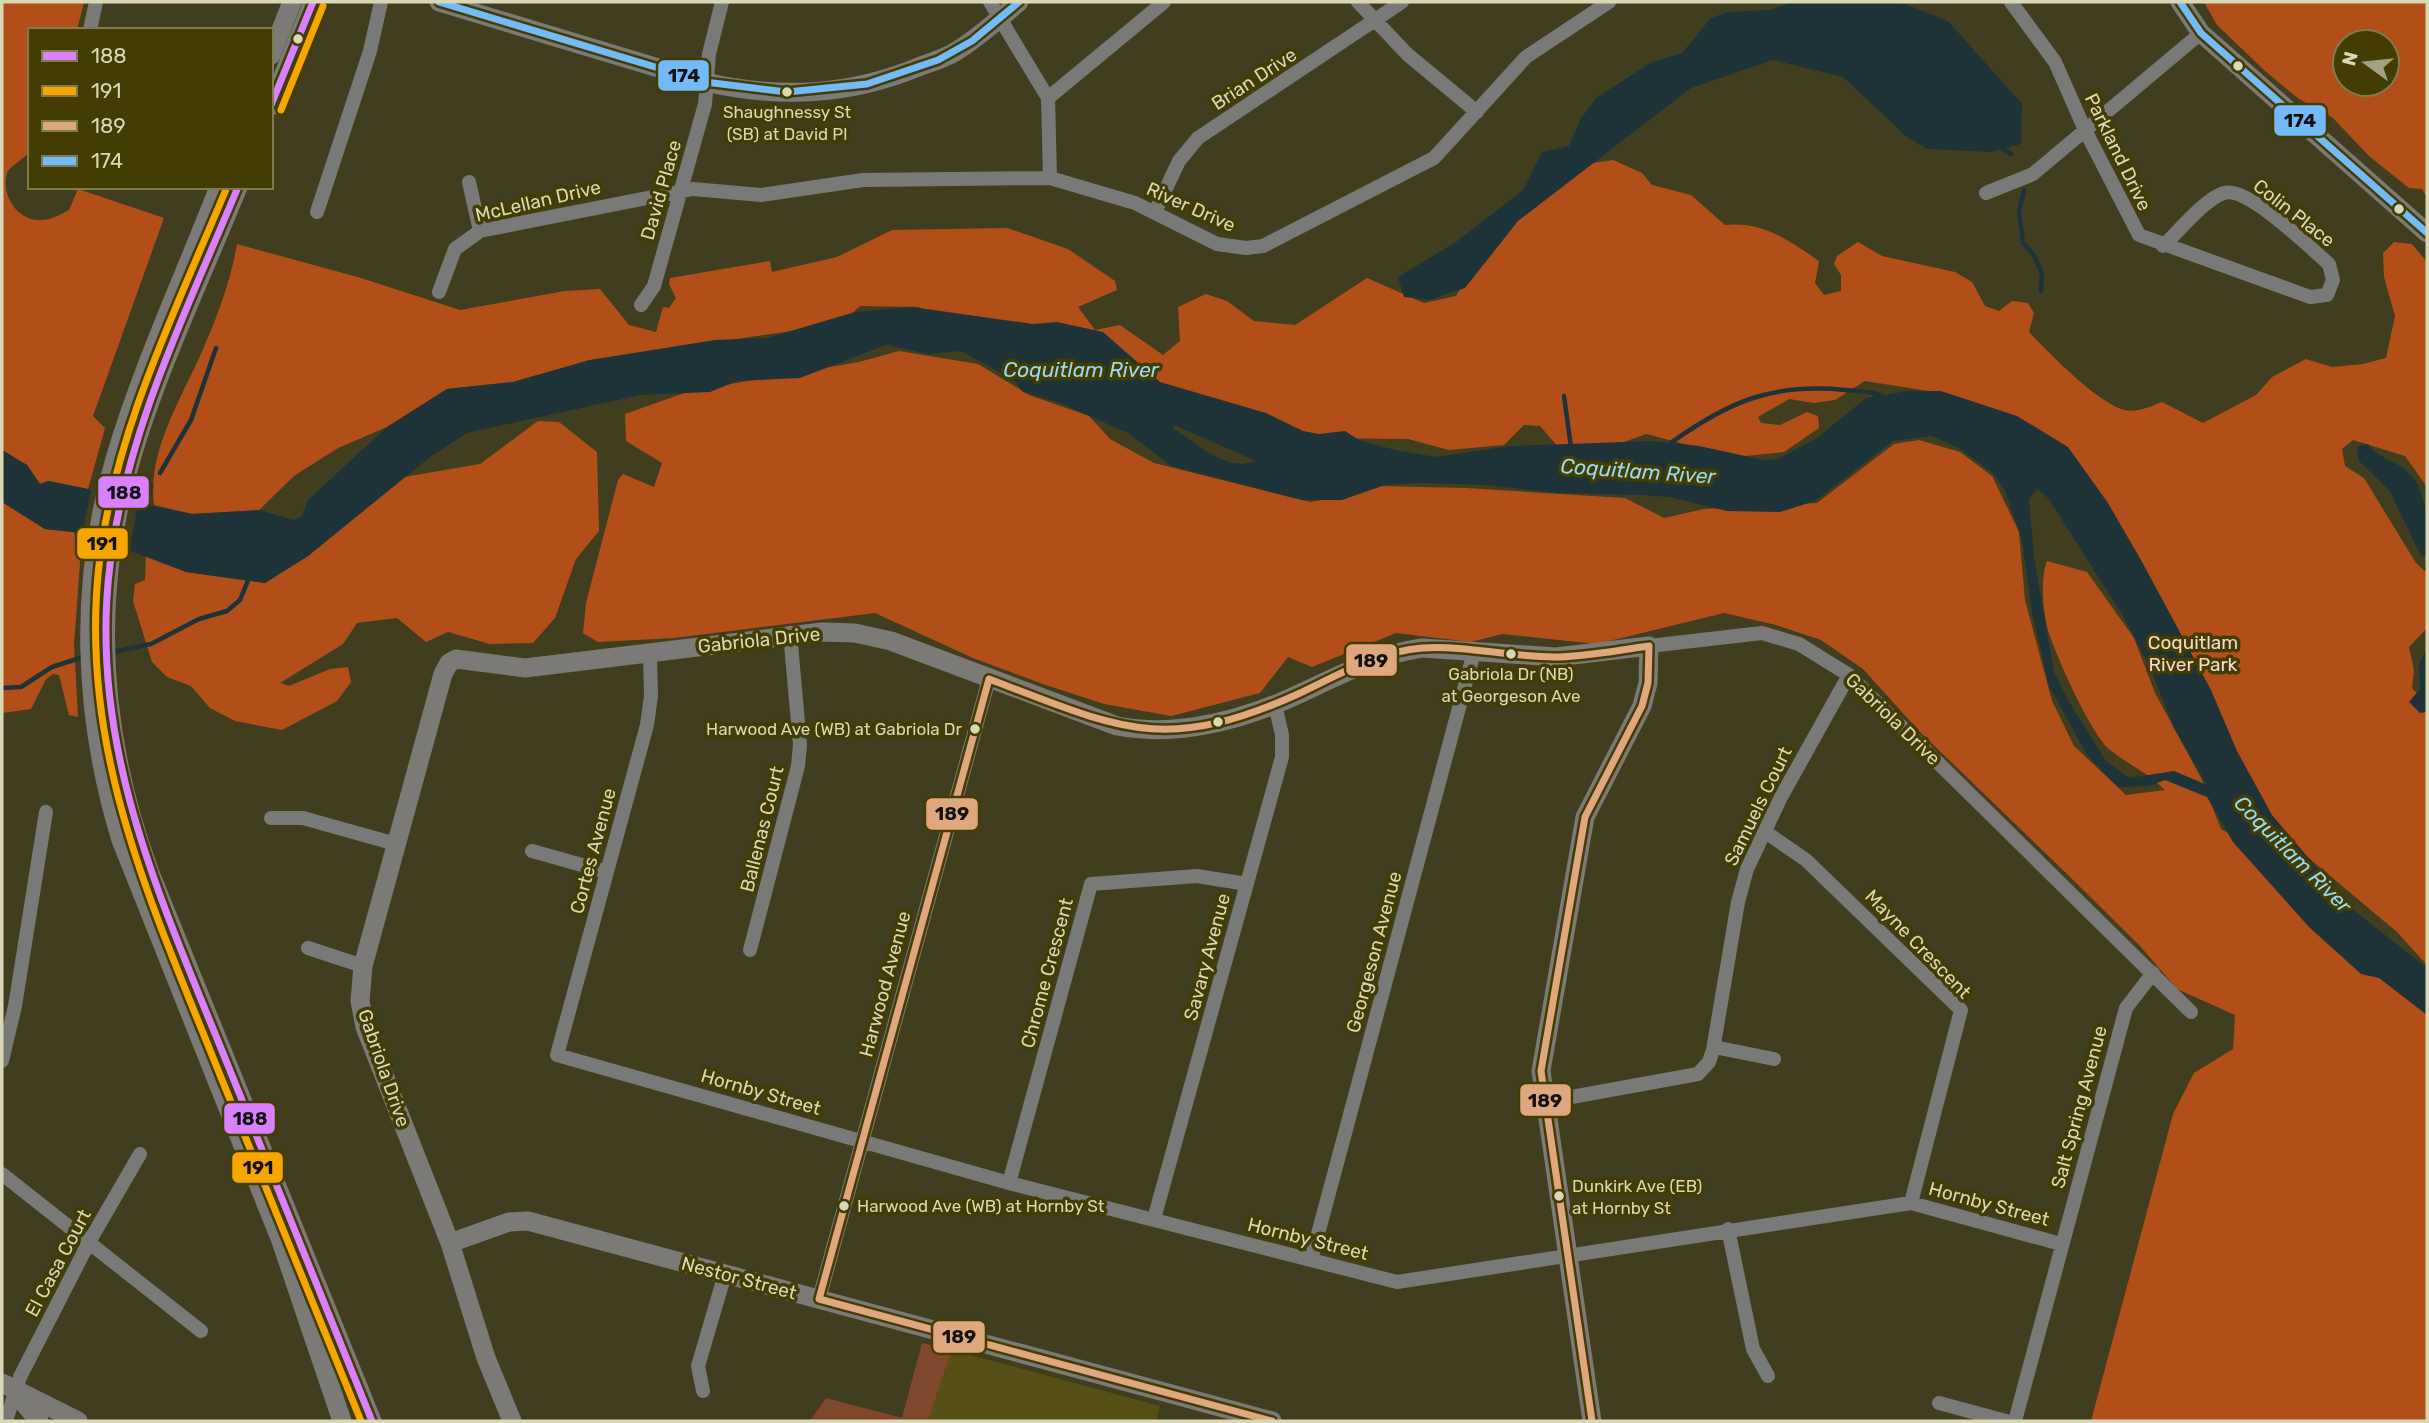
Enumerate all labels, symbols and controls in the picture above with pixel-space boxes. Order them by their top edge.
legend [28,28,273,189]
north arrow [2331,28,2401,98]
unlabelled marker [291,32,305,46]
text: 188 [91,43,127,68]
street label: Brian Drive [1207,43,1301,115]
text: N [2337,49,2363,68]
line badge: 174 [657,59,710,92]
unlabelled marker [2231,59,2245,73]
text: 174 [668,64,700,87]
text: 191 [91,78,121,103]
marker: Shaughnessy St (SB) at David Pl [780,85,794,99]
street label: Parkland Drive [2080,90,2156,214]
place label: Shaughnessy St (SB) at David Pl [723,102,851,144]
line badge: 174 [2273,104,2327,137]
text: 174 [2284,109,2316,132]
text: 189 [91,113,126,138]
street label: David Place [636,137,686,243]
text: 174 [91,148,123,173]
street label: Colin Place [2249,174,2339,252]
street label: McLellan Drive [473,175,603,227]
street label: River Drive [1143,177,1239,237]
unlabelled marker [2392,202,2406,216]
water label: Coquitlam River [1003,357,1160,382]
water label: Coquitlam River [1560,453,1717,489]
line badge: 188 [97,475,150,509]
text: 188 [106,481,142,504]
line badge: 191 [76,527,129,560]
text: 191 [86,532,118,555]
street label: Gabriola Drive [697,622,821,658]
park label: Coquitlam River Park [2148,631,2238,676]
line badge: 189 [1345,643,1398,677]
marker: Gabriola Dr (NB) at Georgeson Ave [1504,647,1518,661]
text: 189 [1354,649,1388,672]
place label: Gabriola Dr (NB) at Georgeson Ave [1442,664,1580,706]
street label: Gabriola Drive [1841,668,1945,770]
unlabelled marker [1211,715,1225,729]
place label: Harwood Ave (WB) at Gabriola Dr [706,719,963,739]
marker: Harwood Ave (WB) at Gabriola Dr [968,722,982,736]
street label: Samuels Court [1719,742,1797,869]
street label: Ballenas Court [735,763,789,894]
street label: Cortes Avenue [565,786,621,916]
water label: Coquitlam River [2229,790,2357,918]
line badge: 189 [925,797,979,831]
text: 189 [935,802,969,825]
street label: Georgeson Avenue [1341,869,1407,1035]
street label: Mayne Crescent [1860,885,1976,1004]
street label: Savary Avenue [1179,891,1235,1023]
street label: Chrome Crescent [1016,895,1078,1051]
street label: Harwood Avenue [854,909,916,1059]
street label: Gabriola Drive [353,1006,415,1130]
street label: Salt Spring Avenue [2046,1023,2112,1191]
street label: Hornby Street [698,1064,824,1120]
line badge: 189 [1519,1083,1572,1117]
text: 189 [1528,1089,1562,1112]
line badge: 188 [223,1102,276,1135]
text: 188 [232,1107,268,1130]
line badge: 191 [231,1151,284,1184]
text: 191 [242,1156,274,1179]
place label: Dunkirk Ave (EB) at Hornby St [1572,1176,1702,1218]
street label: Hornby Street [1926,1177,2052,1231]
marker: Dunkirk Ave (EB) at Hornby St [1552,1189,1566,1203]
place label: Harwood Ave (WB) at Hornby St [857,1196,1105,1216]
marker: Harwood Ave (WB) at Hornby St [837,1199,851,1213]
street label: El Casa Court [20,1205,96,1321]
street label: Hornby Street [1245,1213,1371,1265]
street label: Nestor Street [679,1252,800,1305]
line badge: 189 [932,1320,986,1354]
text: 189 [942,1325,976,1348]

